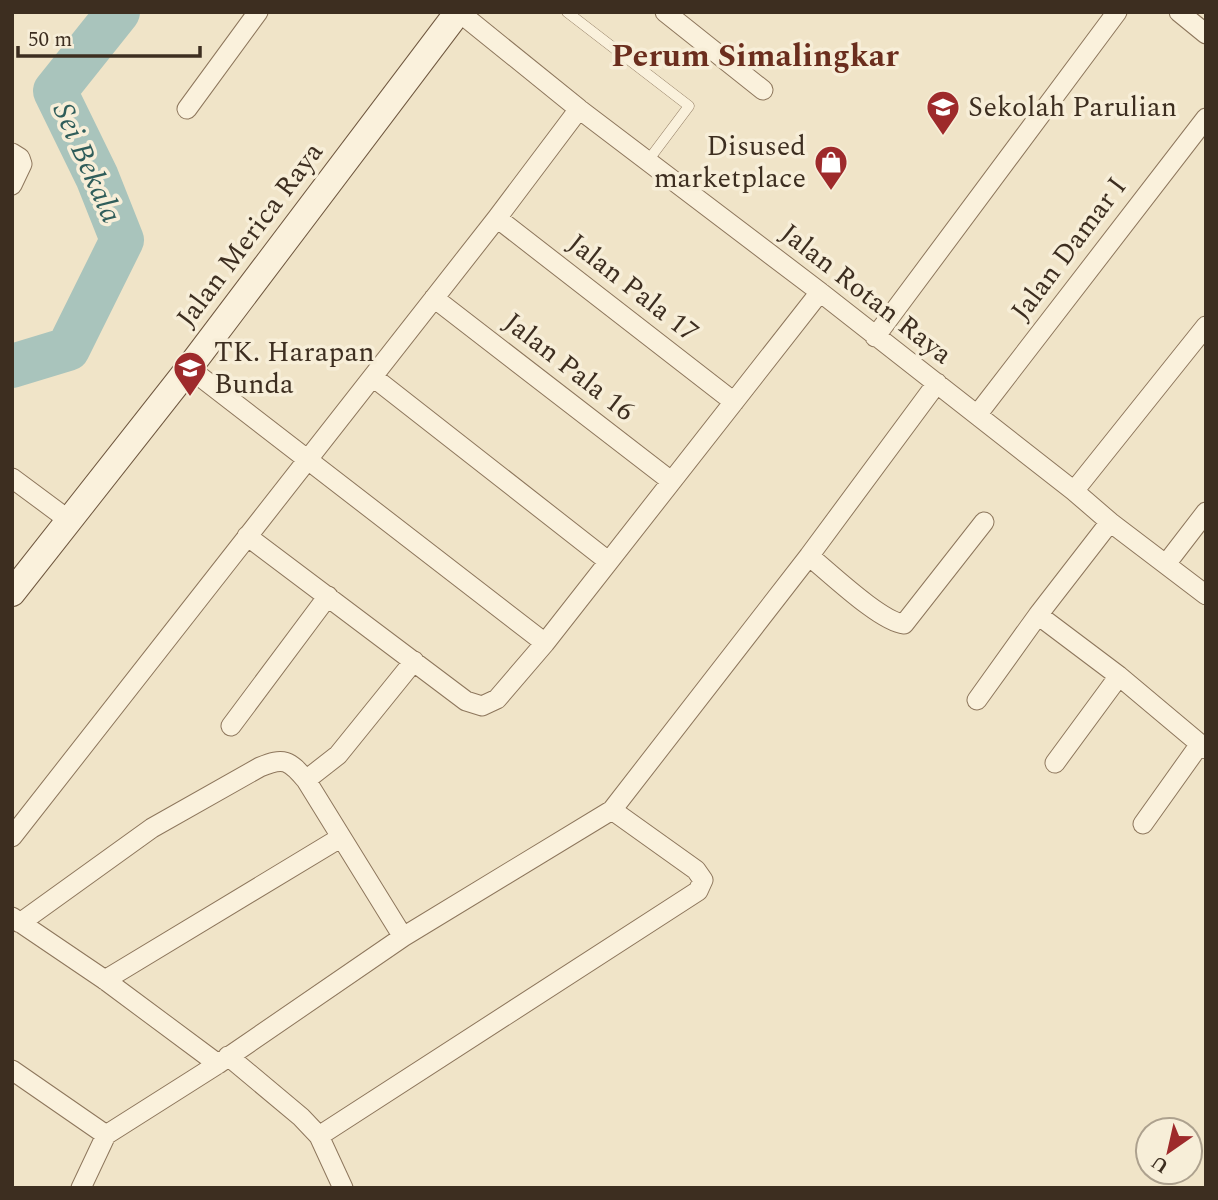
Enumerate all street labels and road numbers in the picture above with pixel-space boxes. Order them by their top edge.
street label: Jalan Merica Raya [166,133,334,337]
street label: Jalan Damar I [1000,168,1138,330]
street label: Jalan Rotan Raya [770,213,962,375]
street label: Jalan Pala 17 [558,223,708,353]
street label: Jalan Pala 16 [494,302,644,432]

